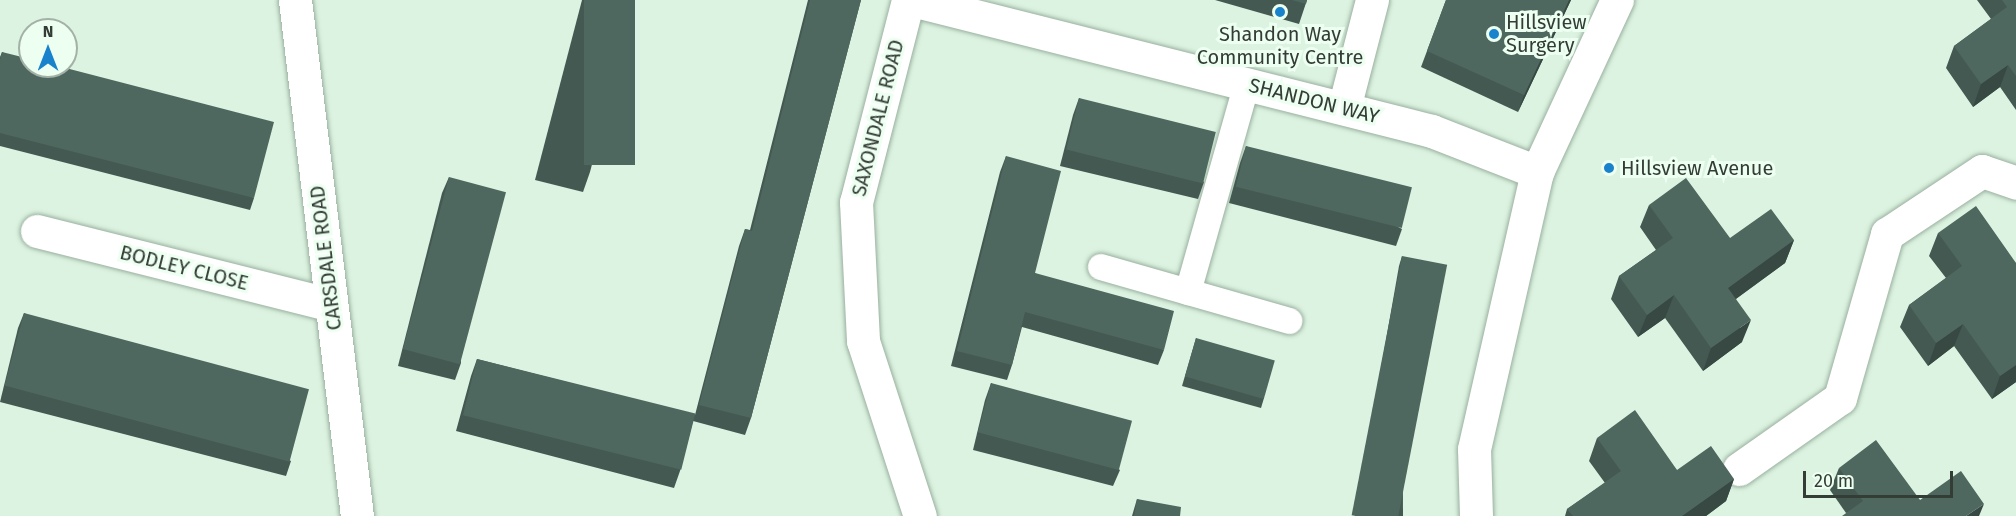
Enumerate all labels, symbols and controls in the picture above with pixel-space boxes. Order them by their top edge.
marker: Shandon Way Community Centre [1273,5,1287,19]
place label: Hillsview Surgery [1506,11,1587,58]
north arrow [18,18,78,78]
text: N [43,22,53,41]
place label: Shandon Way Community Centre [1197,22,1363,69]
marker: Hillsview Surgery [1487,27,1501,41]
street label: SAXONDALE ROAD [847,37,909,199]
street label: SHANDON WAY [1246,73,1382,129]
place label: Hillsview Avenue [1621,156,1773,180]
marker: Hillsview Avenue [1602,161,1616,175]
street label: CARSDALE ROAD [305,184,347,332]
street label: BODLEY CLOSE [117,240,251,296]
scale bar [1806,459,1956,497]
text: 20 m [1814,470,1853,492]

